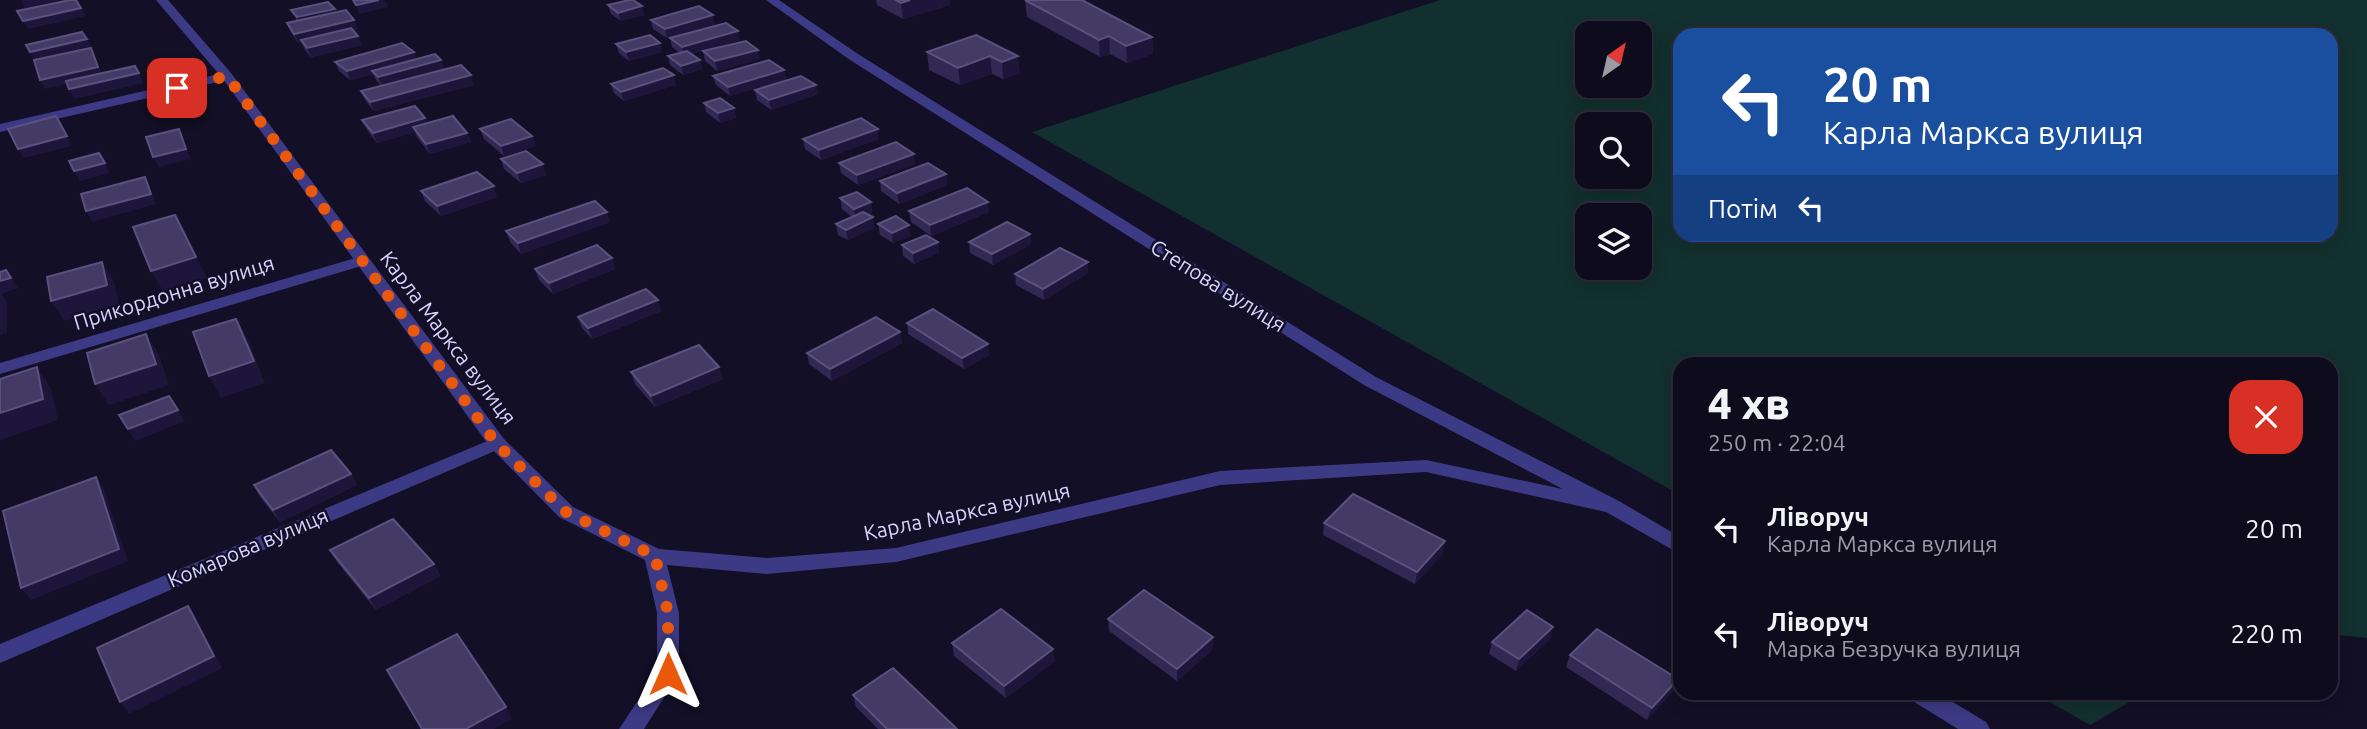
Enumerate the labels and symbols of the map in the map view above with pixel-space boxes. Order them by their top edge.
north arrow [1575,21,1652,98]
pin [147,58,207,118]
street label: Степова вулиця [1147,234,1290,336]
street label: Карла Маркса вулиця [376,246,522,429]
street label: Прикордонна вулиця [71,250,277,334]
street label: Карла Маркса вулиця [861,477,1072,545]
street label: Комарова вулиця [164,502,332,592]
position arrow [631,637,705,711]

